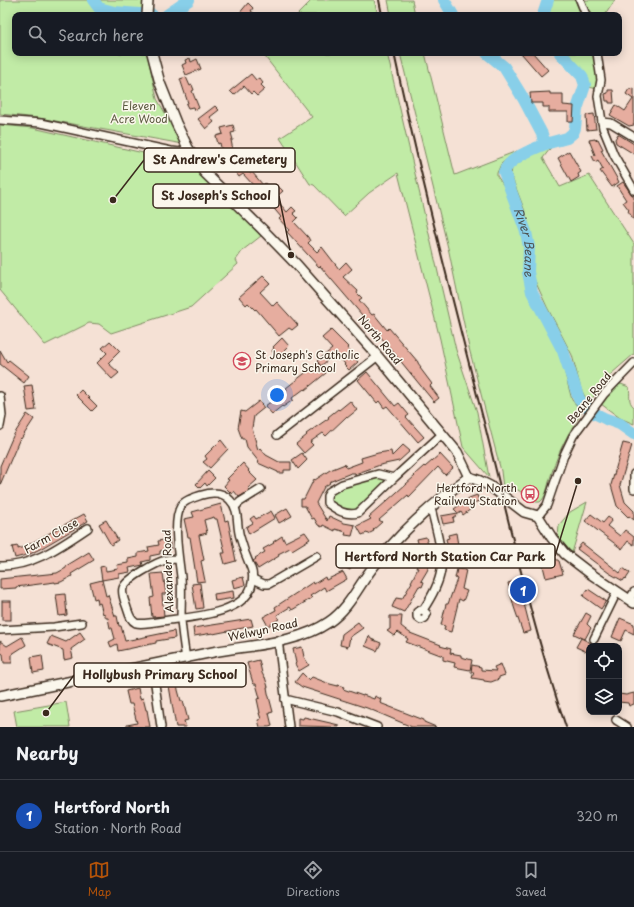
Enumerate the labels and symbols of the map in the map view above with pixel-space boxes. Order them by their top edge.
park label: Eleven Acre Wood [110,97,168,127]
callout: St Andrew's Cemetery [144,148,295,172]
text: St Andrew's Cemetery [153,150,287,168]
callout: St Joseph's School [153,184,279,208]
text: St Joseph's School [161,186,271,204]
water label: River Beane [510,205,539,278]
street label: North Road [354,311,406,368]
place label: St Joseph's Catholic Primary School [255,346,360,376]
school or university icon: St Joseph's Catholic Primary School [232,351,252,371]
street label: Beane Road [562,368,615,428]
your location [267,385,287,405]
place label: Hertford North Railway Station [434,479,517,509]
bus stop icon: Hertford North Railway Station [520,484,540,504]
street label: Farm Close [20,514,81,558]
street label: Alexander Road [158,529,177,613]
callout: Hertford North Station Car Park [336,544,555,568]
text: Hertford North Station Car Park [344,547,546,565]
pin: 1 [510,575,536,605]
street label: Welwyn Road [226,614,299,645]
callout: Hollybush Primary School [74,663,246,687]
text: Hollybush Primary School [82,665,238,683]

